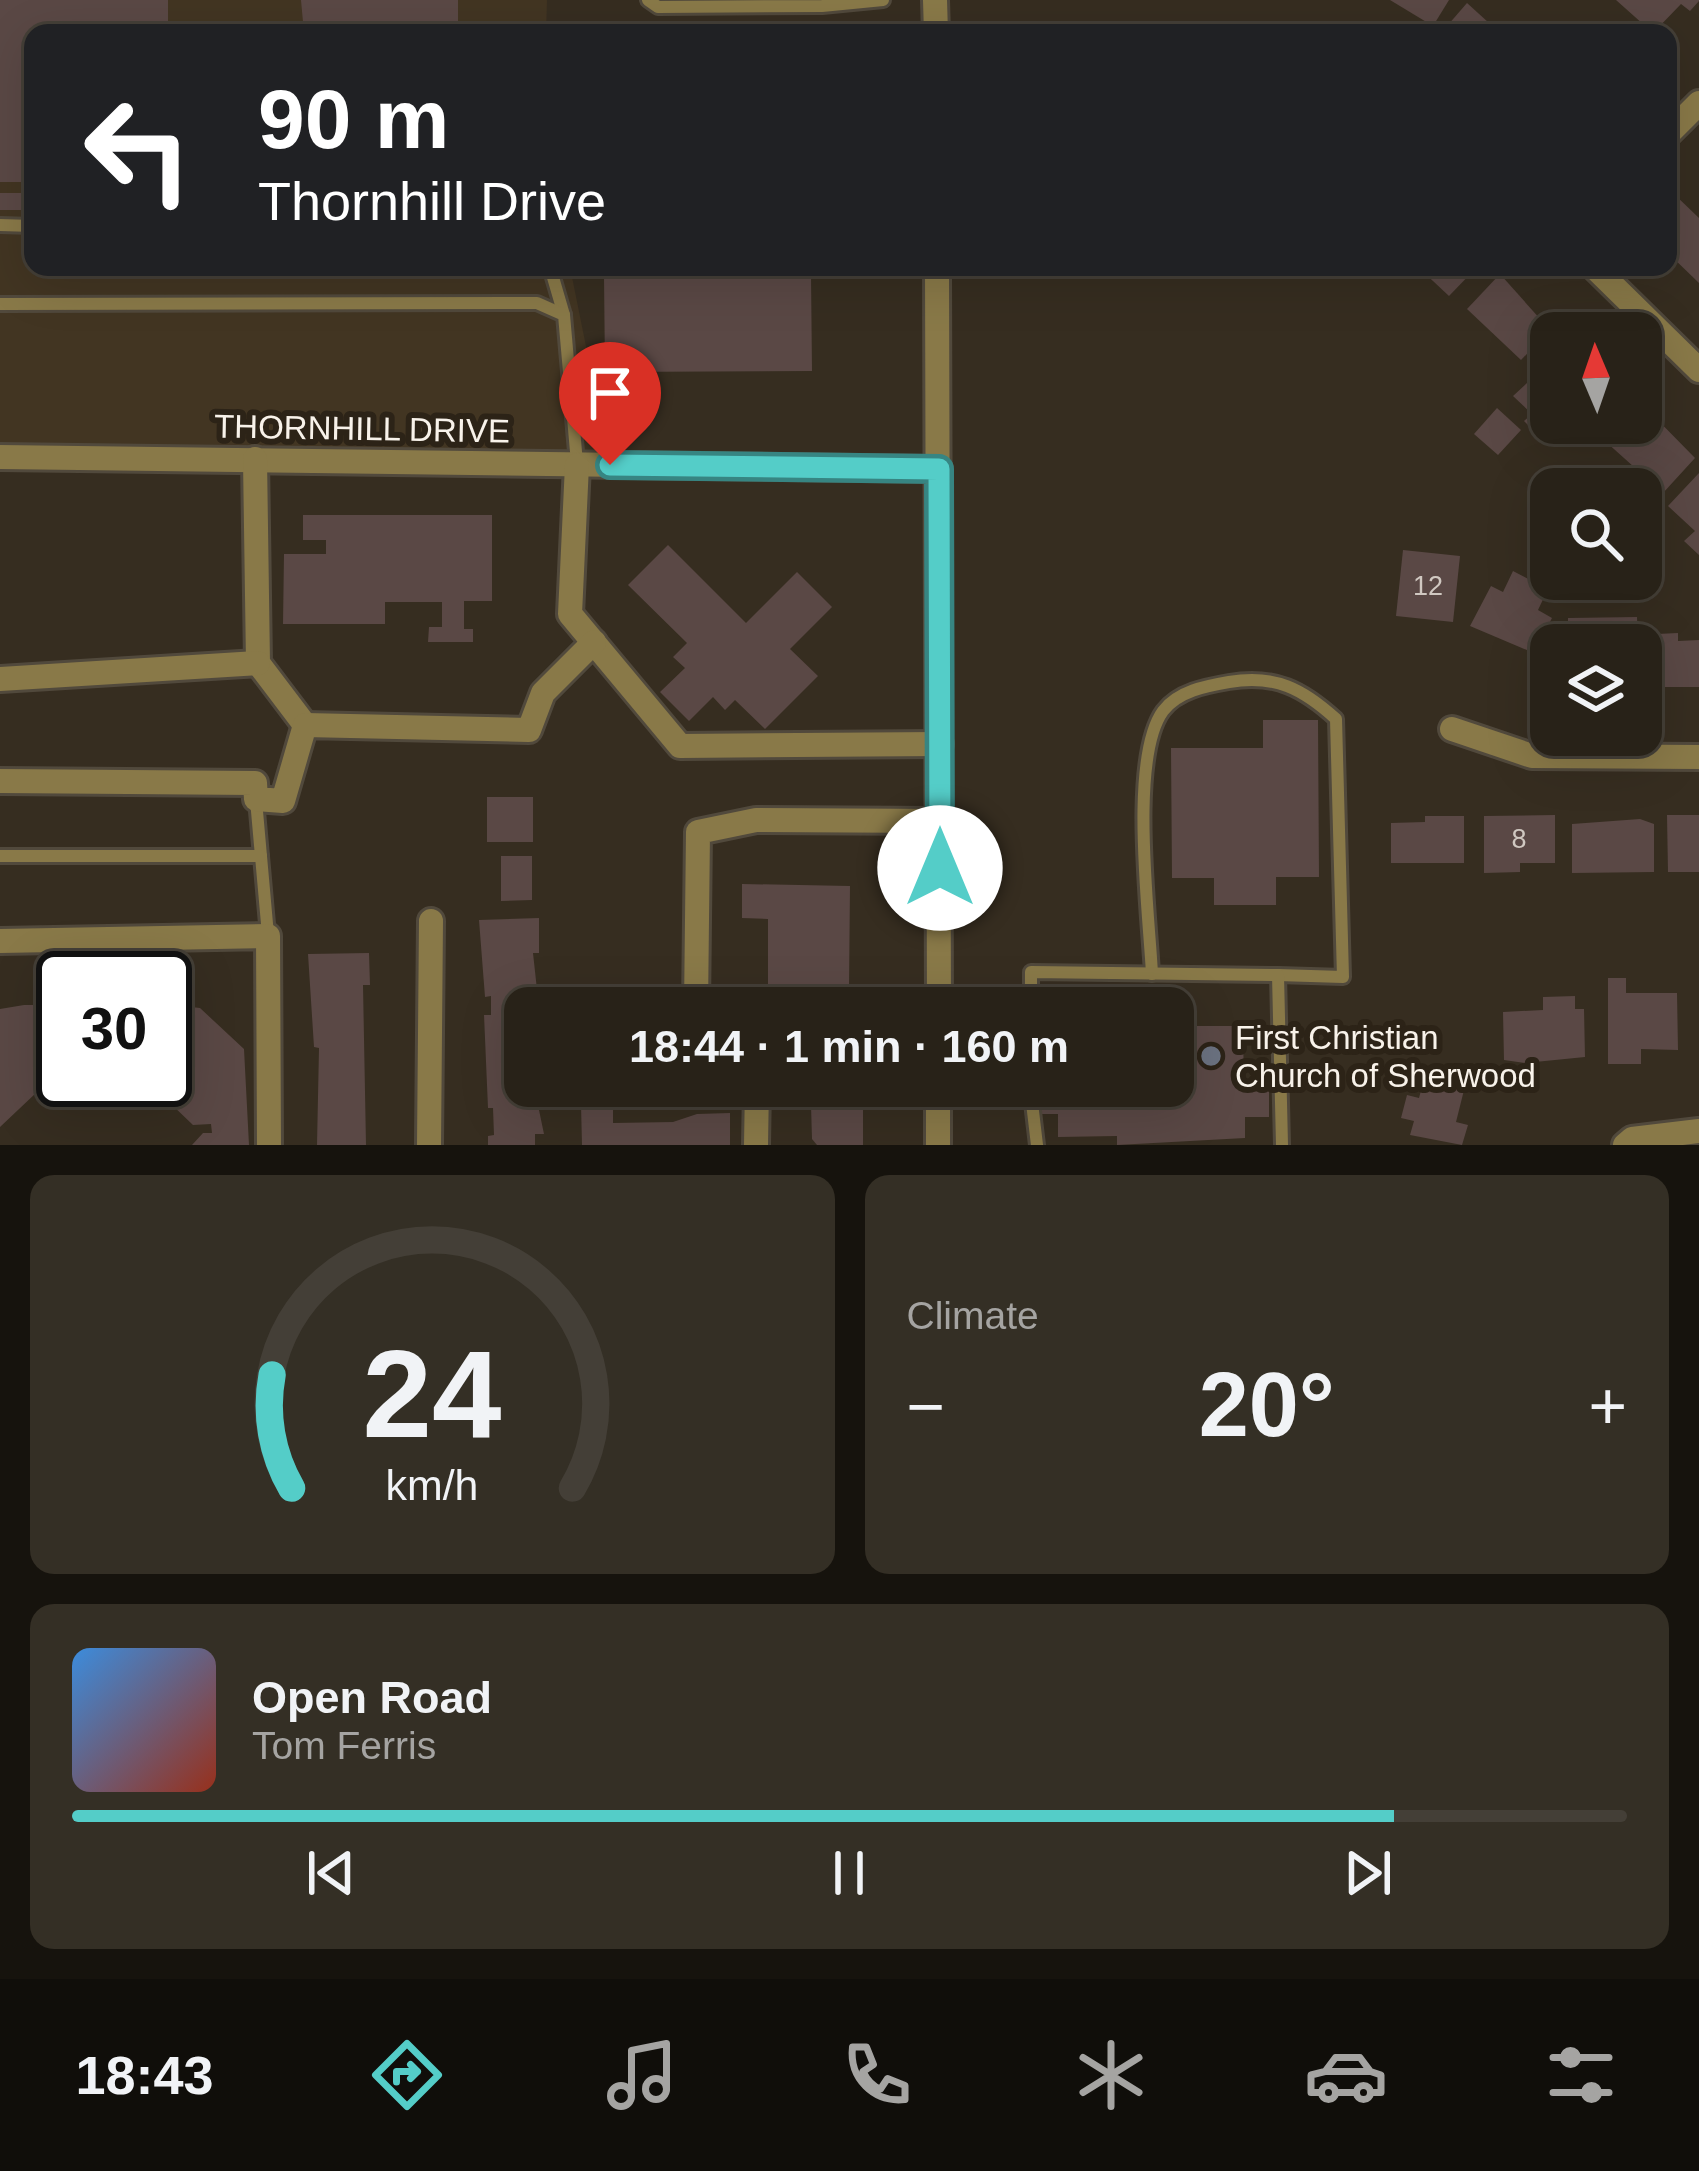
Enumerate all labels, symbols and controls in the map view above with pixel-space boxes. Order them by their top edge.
icon: left [60,72,216,228]
text: 90 m [258,72,449,166]
text: Thornhill Drive [258,171,606,231]
north arrow [1530,312,1662,444]
map controls [1530,312,1662,756]
pin [559,342,661,465]
icon: arrive [577,360,643,426]
street label: THORNHILL DRIVE [214,407,510,450]
button: search [1530,468,1662,600]
house number: 12 [1413,571,1443,601]
button: layers [1530,624,1662,756]
position arrow [877,805,1003,931]
house number: 8 [1511,824,1527,854]
speed limit sign: 30 [36,951,192,1107]
place label: First Christian Church of Sherwood [1235,1019,1536,1094]
text: 18:44 · 1 min · 160 m [629,1021,1069,1072]
marker: First Christian Church of Sherwood [1198,1043,1224,1069]
text: Climate [907,1294,1039,1337]
text: 24 [363,1324,502,1463]
text: 20° [1199,1355,1335,1455]
text: − [907,1369,945,1443]
text: + [1588,1369,1627,1443]
text: km/h [386,1460,479,1508]
text: Open Road [252,1672,492,1723]
text: Tom Ferris [252,1724,436,1767]
icon: previous [298,1840,364,1906]
icon: pause [816,1840,882,1906]
icon: next [1335,1840,1401,1906]
icon: directions [365,2033,449,2117]
icon: music [600,2033,684,2117]
icon: phone [835,2033,919,2117]
icon: climate [1069,2033,1153,2117]
icon: car [1304,2033,1388,2117]
icon: filters [1539,2033,1623,2117]
text: 18:43 [75,2045,214,2105]

